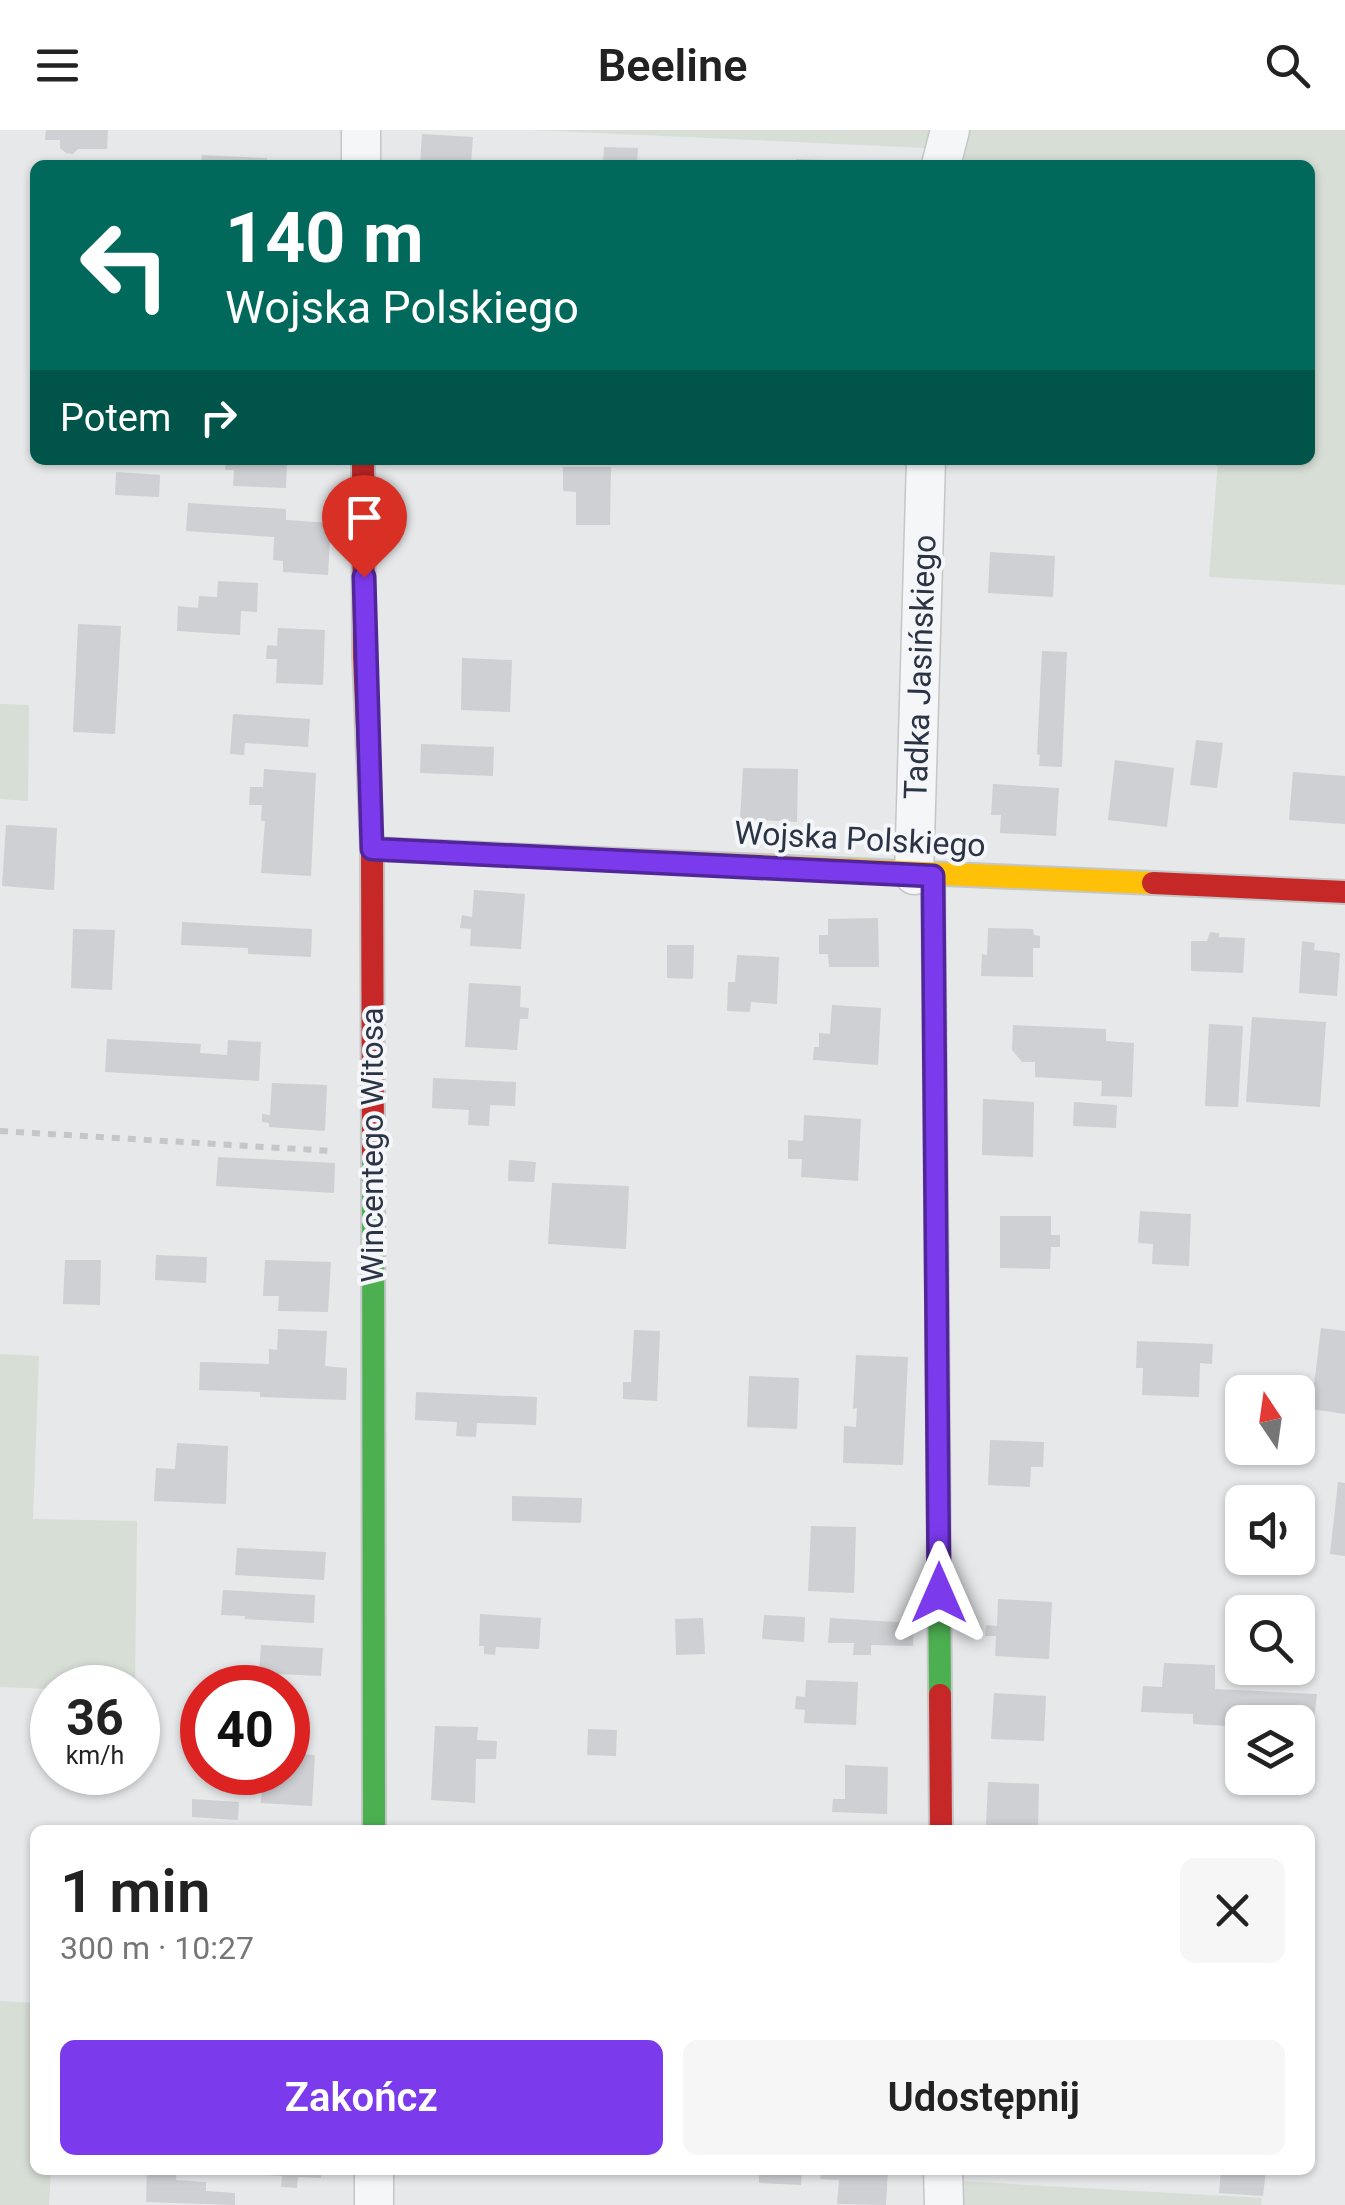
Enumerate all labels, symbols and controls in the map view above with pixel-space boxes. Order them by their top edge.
icon: menu [30,38,85,93]
icon: search [1260,38,1315,93]
text: Beeline [598,39,747,92]
text: 140 m [225,197,424,279]
icon: left [60,200,190,330]
text: Wojska Polskiego [225,281,579,334]
icon: right [191,390,246,445]
text: Potem [60,396,171,440]
pin [322,475,407,578]
icon: arrive [337,490,392,545]
street label: Tadka Jasińskiego [896,534,944,800]
street label: Wojska Polskiego [733,813,987,865]
street label: Wincentego Witosa [353,1007,391,1283]
north arrow [1225,1375,1315,1465]
map controls [1225,1375,1315,1795]
button: sound [1225,1485,1315,1575]
position arrow [887,1541,991,1645]
button: search [1225,1595,1315,1685]
speed limit sign: 40 [180,1665,310,1795]
text: 36 [66,1689,124,1747]
button: layers [1225,1705,1315,1795]
text: km/h [66,1741,124,1770]
text: 1 min [60,1856,210,1927]
button: close [1180,1858,1285,1963]
text: 300 m · 10:27 [60,1929,254,1967]
button: Zakończ [60,2040,663,2155]
button: Udostępnij [683,2040,1285,2155]

